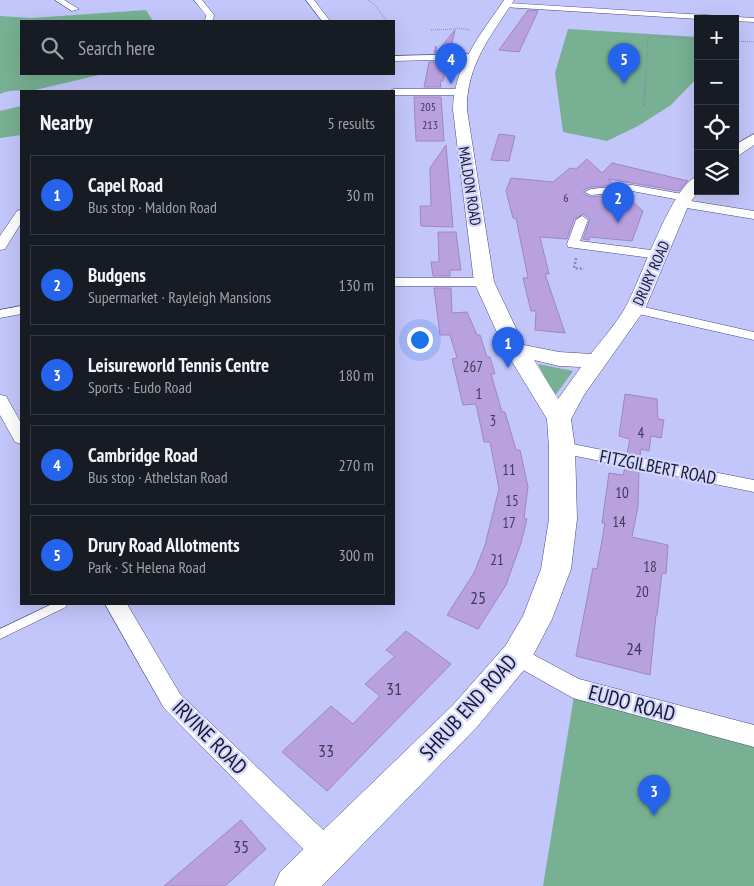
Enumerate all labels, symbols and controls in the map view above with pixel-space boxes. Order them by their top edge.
map controls [694,15,739,195]
button: + [694,15,739,60]
search box [20,20,395,75]
icon: search [38,34,66,62]
text: Search here [78,36,155,60]
pin: 4 [435,43,467,84]
pin: 5 [608,43,640,84]
button: − [694,60,739,105]
house number: 205 [420,99,436,114]
button: locate [694,105,739,150]
text: Nearby [40,109,93,136]
text: 5 results [328,113,375,133]
house number: 213 [422,117,438,132]
street label: MALDON ROAD [454,145,486,227]
button: layers [694,150,739,195]
text: Capel Road [88,173,163,197]
pin: 2 [602,182,634,223]
text: 1 [53,185,61,205]
text: 30 m [346,185,374,205]
house number: 6 [563,190,569,205]
text: Bus stop · Maldon Road [88,197,217,217]
street label: DRURY ROAD [628,238,674,308]
text: Budgens [88,263,146,287]
text: 2 [53,275,61,295]
text: 130 m [339,275,374,295]
text: Supermarket · Rayleigh Mansions [88,287,271,307]
your location [407,327,433,353]
pin: 1 [492,327,524,368]
text: Leisureworld Tennis Centre [88,353,269,377]
house number: 267 [463,357,483,376]
text: 3 [53,365,61,385]
text: 180 m [339,365,374,385]
text: Sports · Eudo Road [88,377,192,397]
house number: 1 [476,384,482,403]
house number: 3 [490,411,496,430]
house number: 4 [638,423,645,442]
text: Cambridge Road [88,443,198,467]
street label: FITZGILBERT ROAD [598,444,718,490]
text: 4 [53,455,61,475]
text: 270 m [339,455,374,475]
house number: 11 [502,460,516,479]
text: Bus stop · Athelstan Road [88,467,228,487]
house number: 10 [615,483,629,502]
house number: 15 [505,491,519,510]
house number: 14 [612,512,626,531]
house number: 17 [502,513,516,532]
text: Drury Road Allotments [88,533,240,557]
text: 5 [53,545,61,565]
text: 300 m [339,545,374,565]
house number: 21 [490,550,504,569]
text: Park · St Helena Road [88,557,206,577]
house number: 18 [643,557,657,576]
house number: 20 [635,582,649,601]
house number: 25 [470,586,486,609]
house number: 24 [626,637,642,660]
street label: SHRUB END ROAD [413,649,523,765]
house number: 31 [386,677,402,700]
street label: EUDO ROAD [586,679,678,727]
street label: IRVINE ROAD [167,694,253,780]
house number: 33 [318,739,334,762]
pin: 3 [638,775,670,816]
house number: 35 [233,835,249,858]

